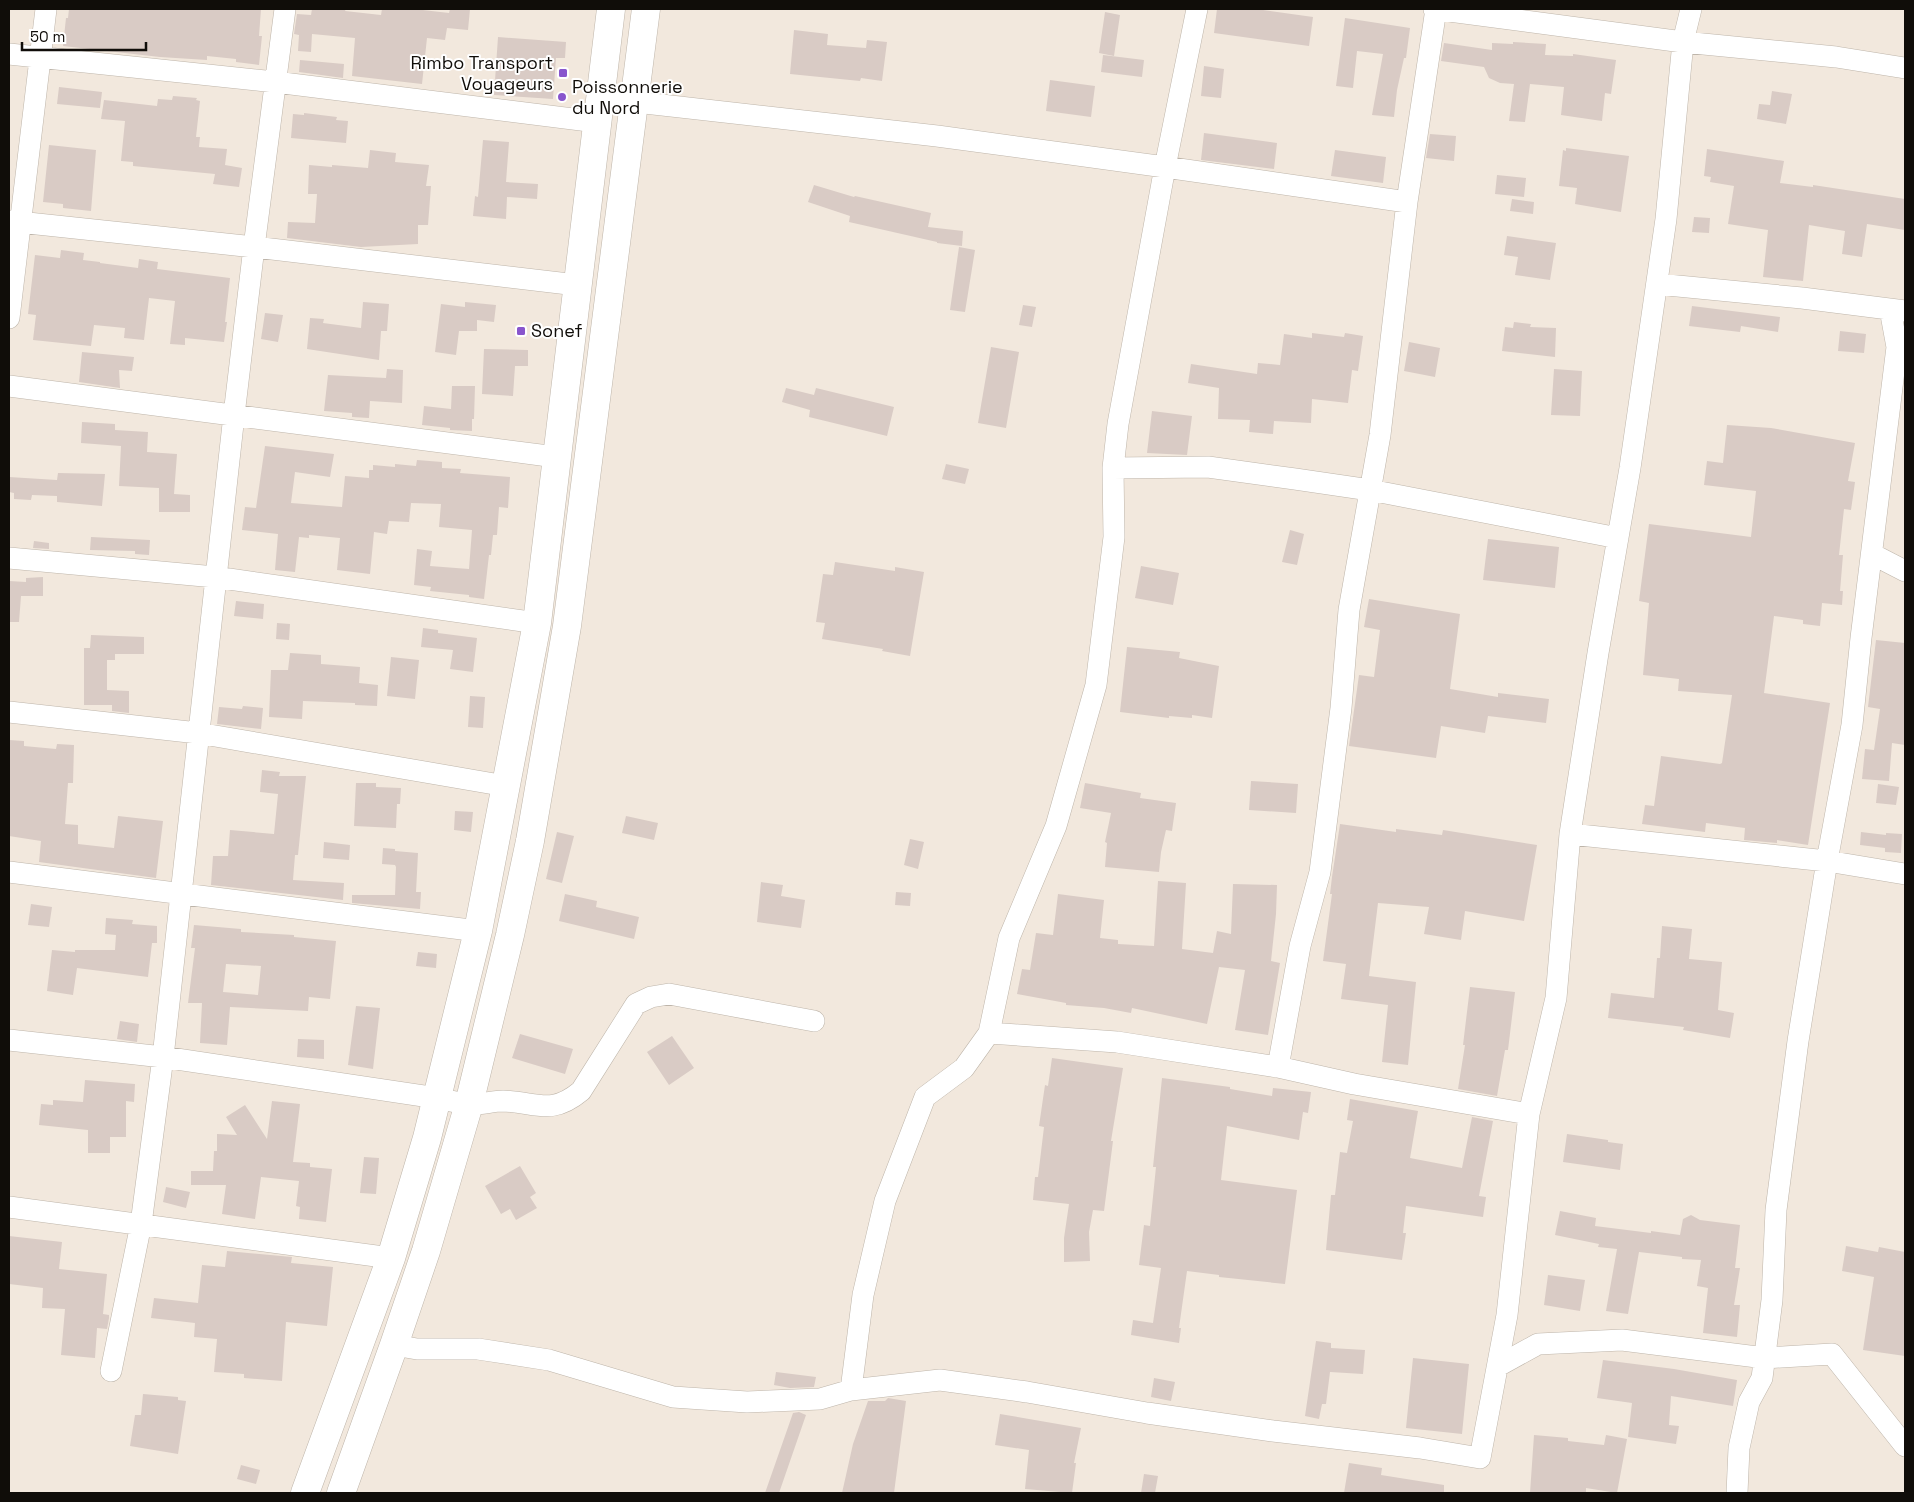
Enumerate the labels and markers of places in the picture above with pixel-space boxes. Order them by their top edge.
place label: Rimbo Transport Voyageurs [411,51,553,95]
marker: Rimbo Transport Voyageurs [557,67,569,79]
place label: Poissonnerie du Nord [572,75,683,119]
marker: Poissonnerie du Nord [556,91,568,103]
place label: Sonef [531,319,582,342]
marker: Sonef [515,325,527,337]

